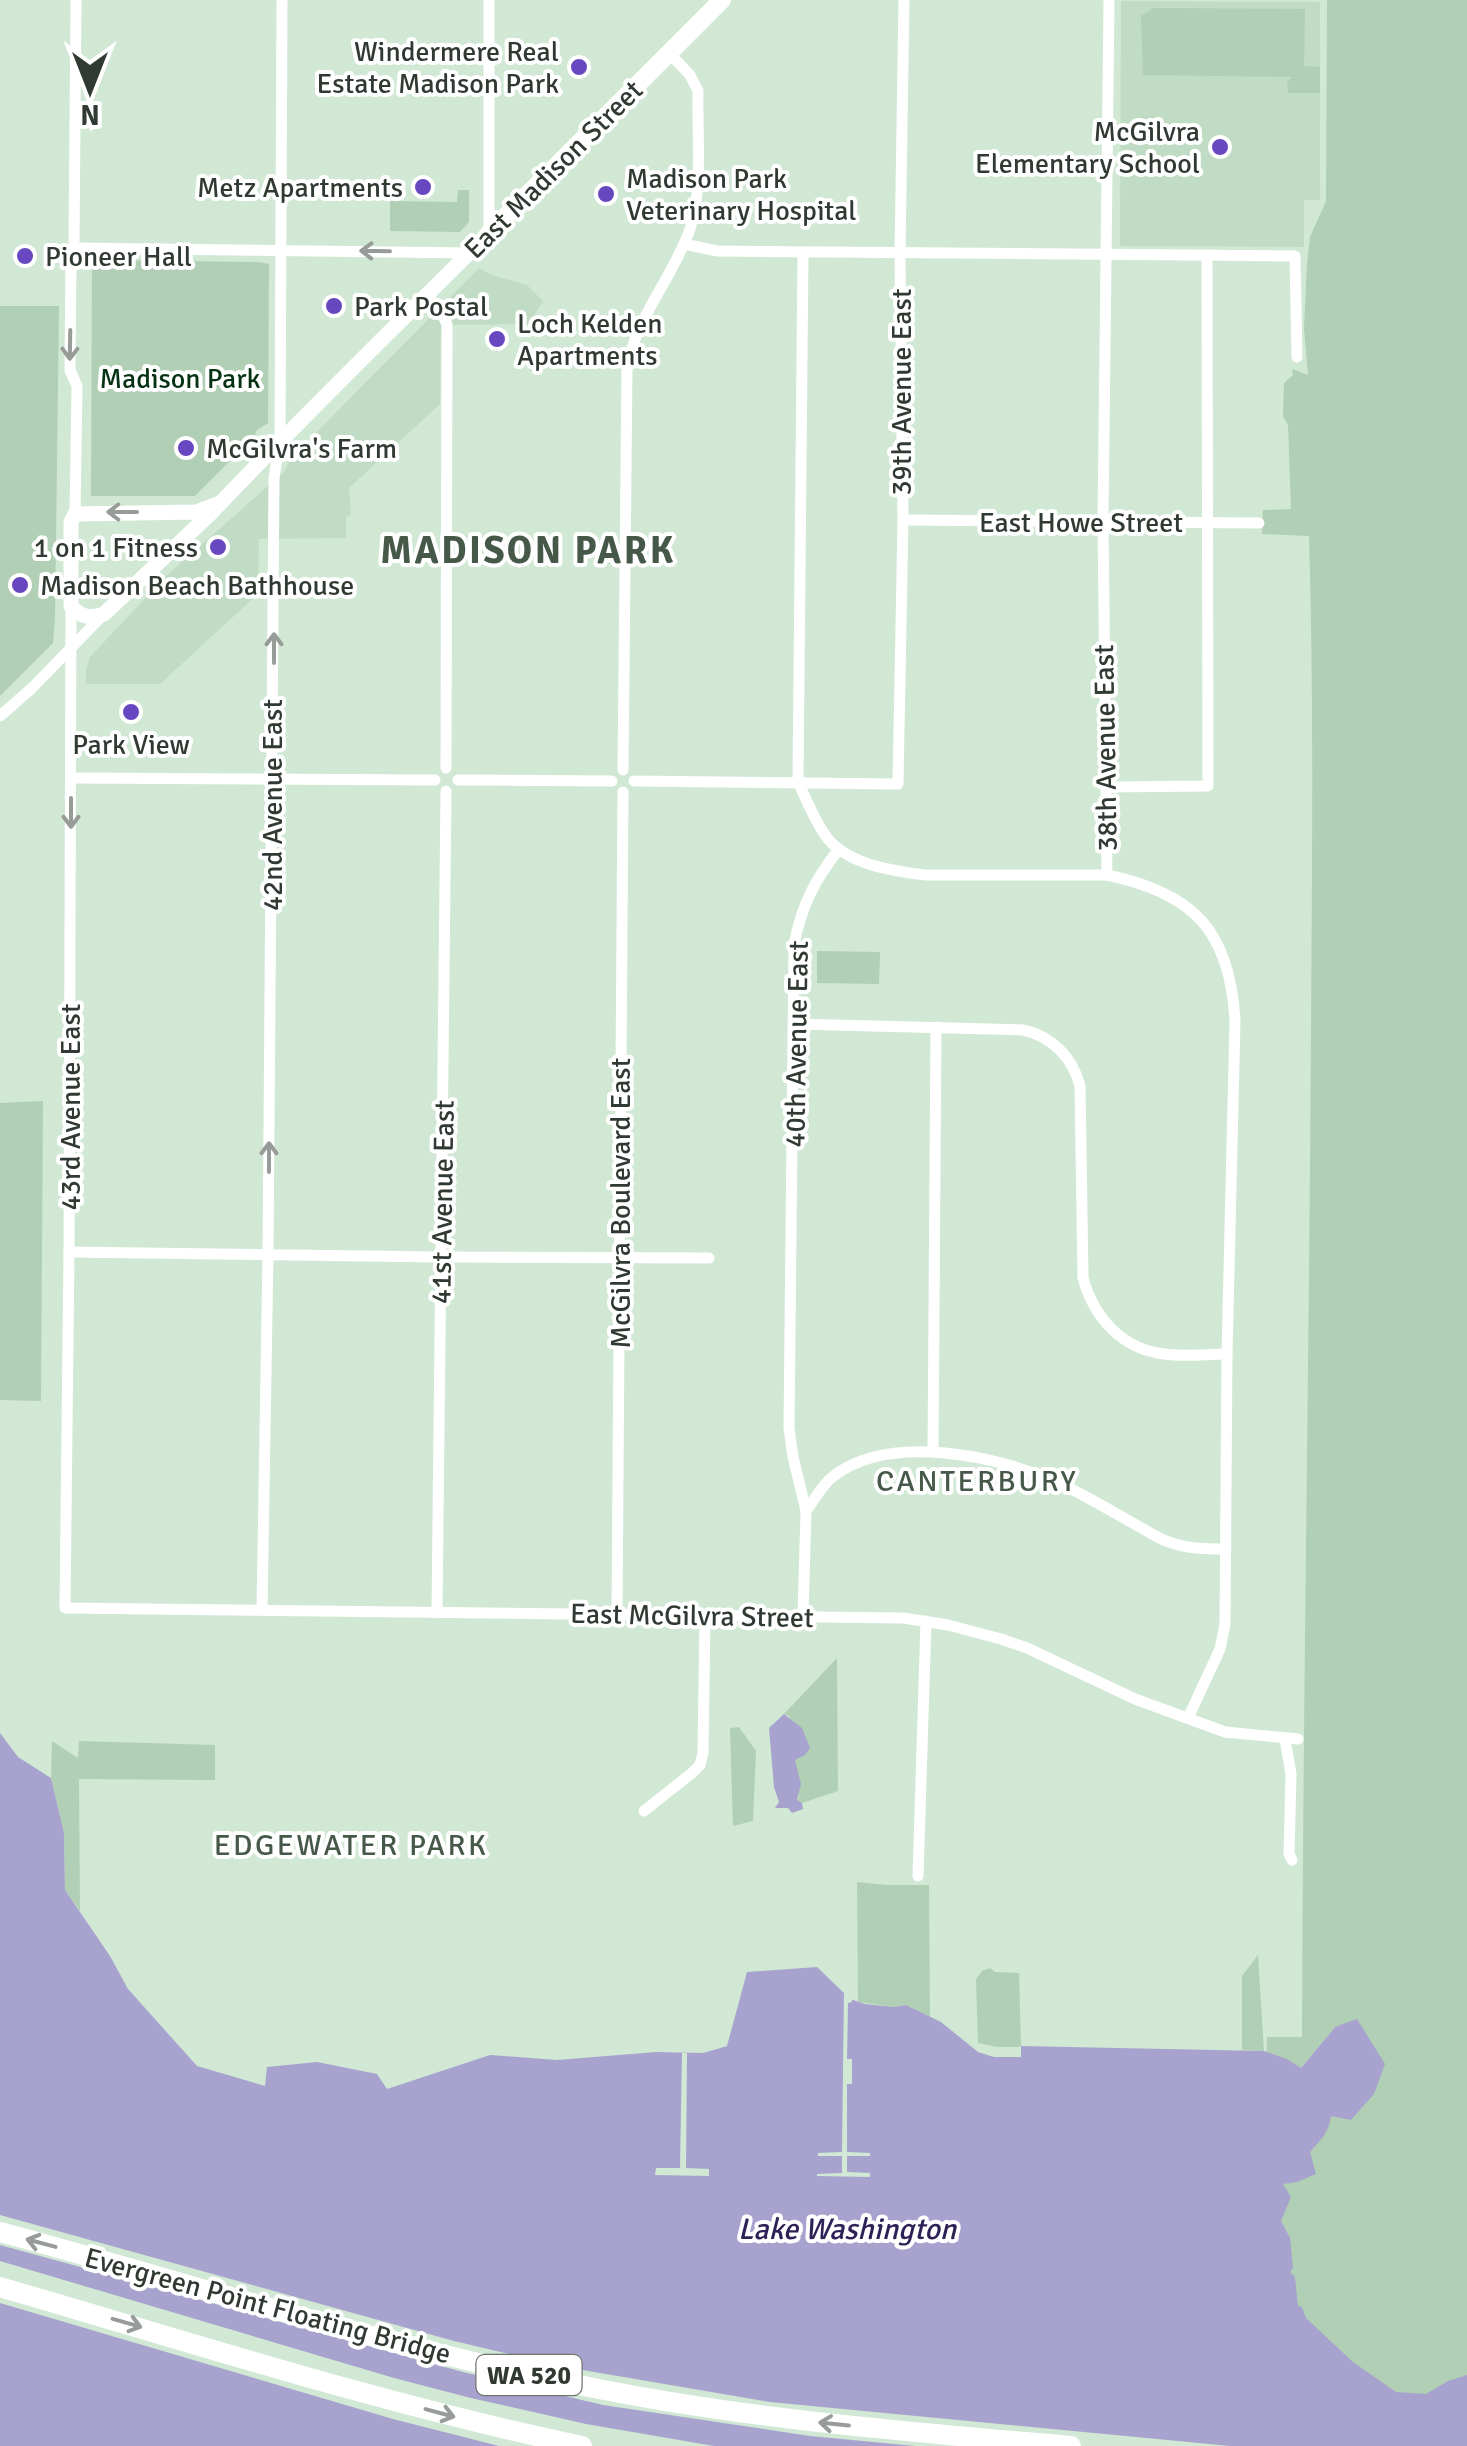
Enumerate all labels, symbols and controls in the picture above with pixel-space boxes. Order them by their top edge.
place label: Windermere Real Estate Madison Park [316,35,559,101]
north arrow [40,40,140,140]
marker: Windermere Real Estate Madison Park [568,56,590,78]
street label: East Madison Street [457,73,650,266]
text: N [80,97,100,131]
place label: McGilvra Elementary School [975,115,1200,181]
marker: McGilvra Elementary School [1209,136,1231,158]
place label: Madison Park Veterinary Hospital [626,162,857,228]
place label: Metz Apartments [197,171,403,205]
marker: Metz Apartments [412,176,434,198]
marker: Madison Park Veterinary Hospital [595,183,617,205]
place label: Pioneer Hall [45,240,192,274]
one-way arrow [360,242,392,260]
marker: Pioneer Hall [14,245,36,267]
street label: 39th Avenue East [885,288,919,496]
place label: Park Postal [354,290,488,324]
marker: Park Postal [323,295,345,317]
place label: Loch Kelden Apartments [517,307,662,373]
one-way arrow [60,328,80,360]
marker: Loch Kelden Apartments [486,328,508,350]
park label: Madison Park [99,362,261,396]
place label: McGilvra's Farm [206,432,397,466]
marker: McGilvra's Farm [175,437,197,459]
one-way arrow [107,503,139,522]
street label: East Howe Street [979,506,1183,540]
district label: MADISON PARK [380,527,676,574]
place label: 1 on 1 Fitness [34,531,198,565]
marker: 1 on 1 Fitness [207,536,229,558]
place label: Madison Beach Bathhouse [40,569,354,603]
marker: Madison Beach Bathhouse [9,574,31,596]
one-way arrow [264,632,283,664]
street label: 38th Avenue East [1087,644,1125,852]
street label: 42nd Avenue East [256,699,290,911]
marker: Park View [120,701,142,723]
place label: Park View [72,728,190,762]
one-way arrow [62,796,80,829]
street label: 40th Avenue East [778,940,816,1148]
street label: 43rd Avenue East [54,1003,88,1210]
street label: McGilvra Boulevard East [604,1057,638,1348]
street label: 41st Avenue East [424,1099,462,1304]
one-way arrow [260,1141,278,1174]
district label: CANTERBURY [876,1463,1078,1500]
street label: East McGilvra Street [570,1597,814,1635]
district label: EDGEWATER PARK [214,1827,488,1864]
water label: Lake Washington [738,2211,958,2248]
one-way arrow [26,2232,57,2251]
street label: Evergreen Point Floating Bridge [81,2241,455,2371]
one-way arrow [111,2315,142,2334]
road number: WA 520 [476,2355,582,2395]
one-way arrow [423,2405,455,2423]
one-way arrow [819,2414,851,2433]

